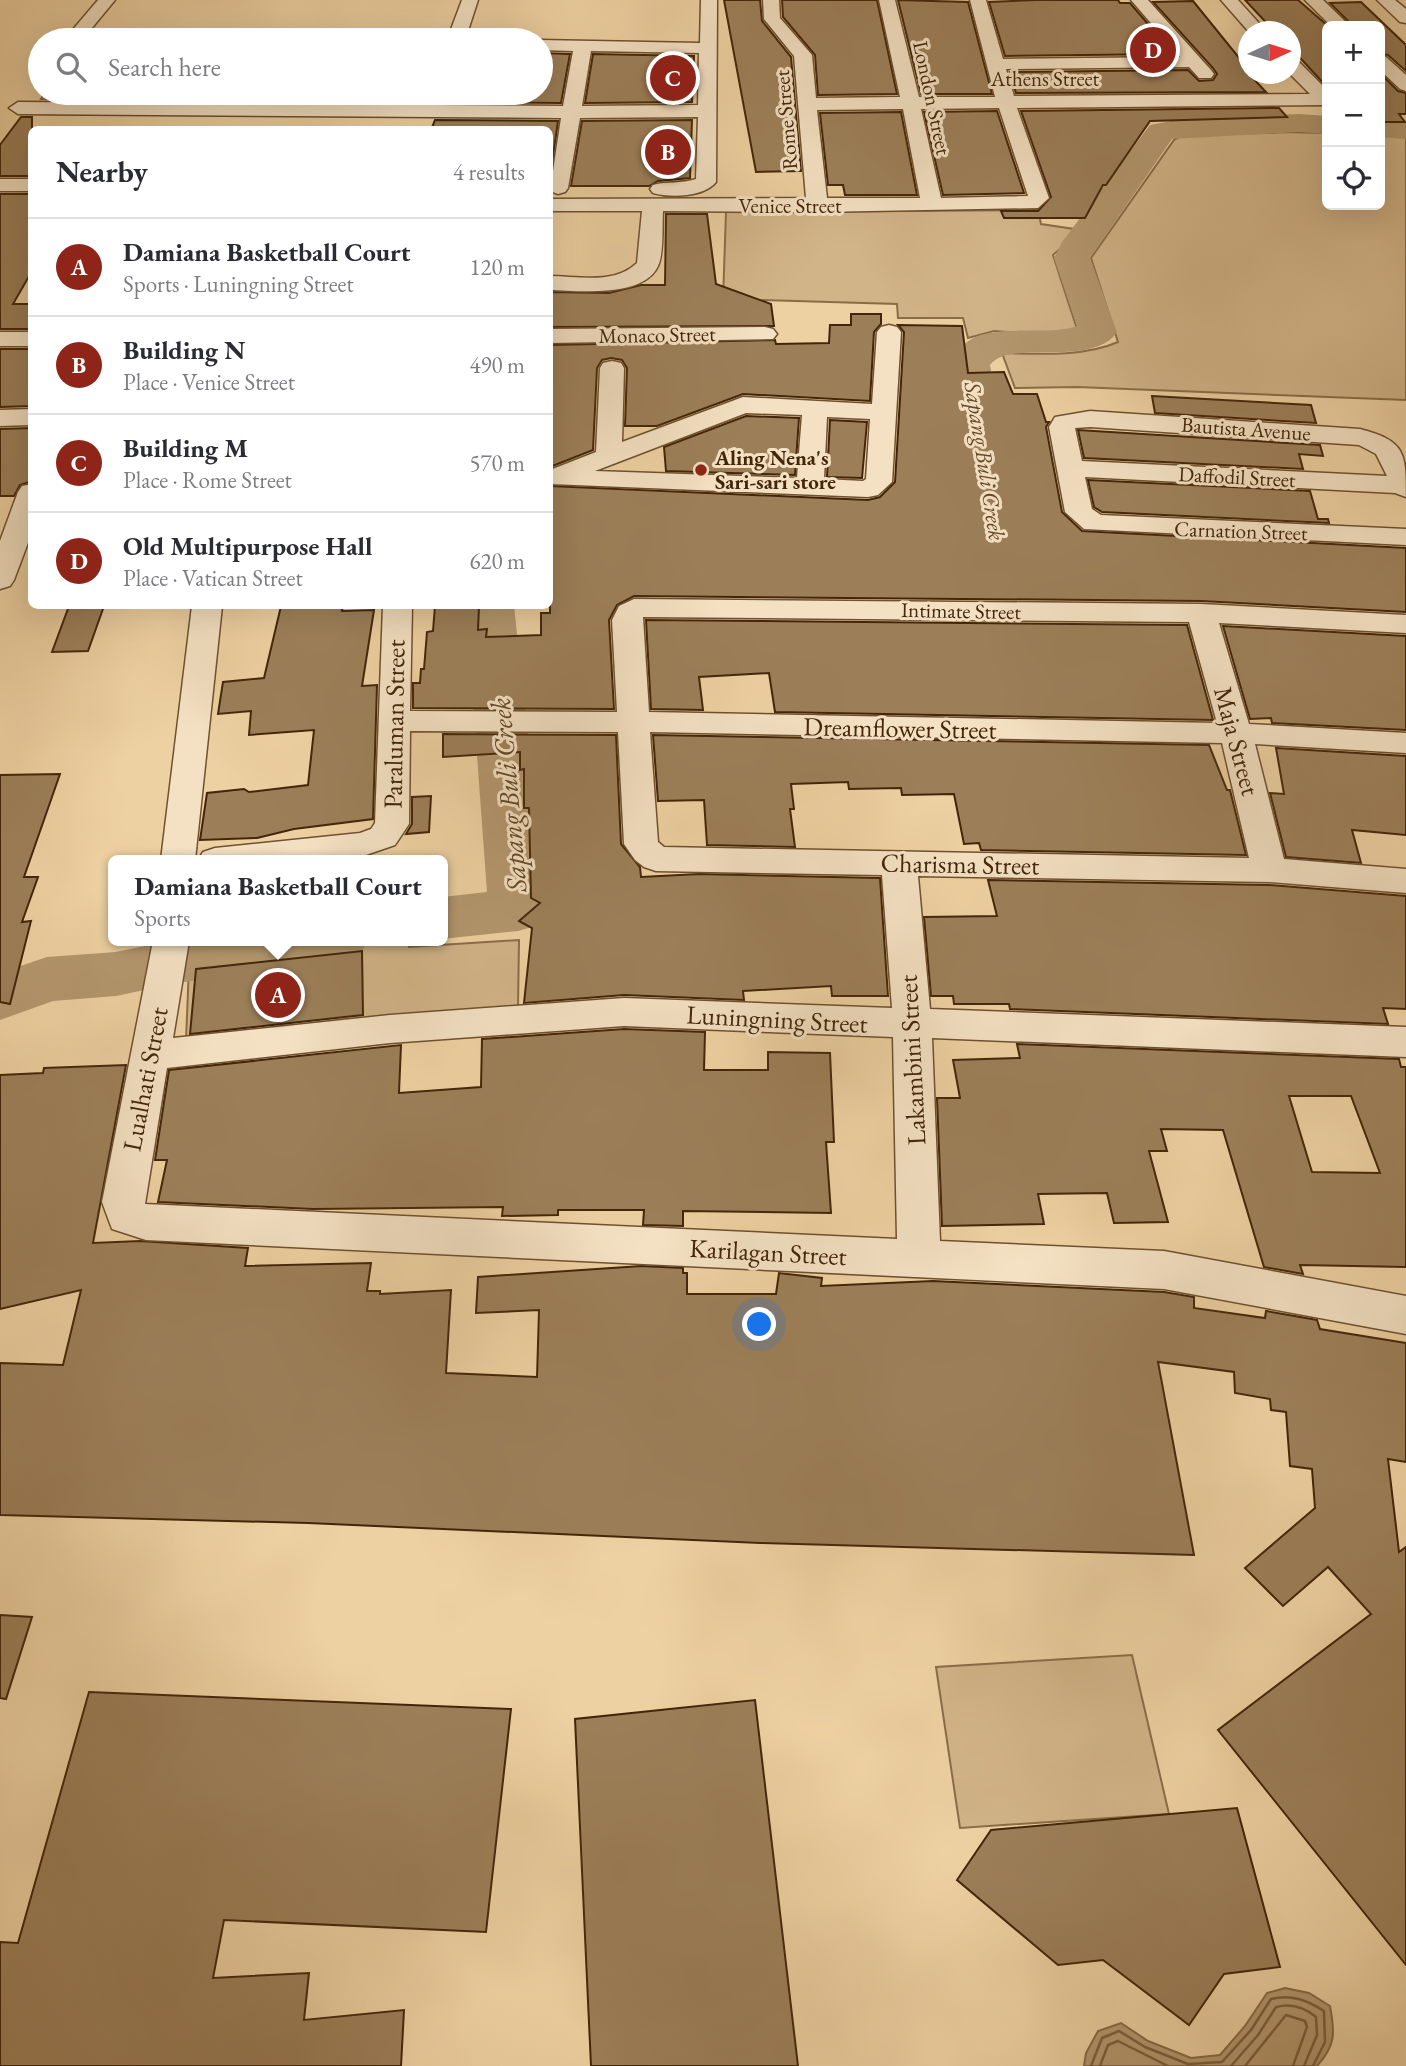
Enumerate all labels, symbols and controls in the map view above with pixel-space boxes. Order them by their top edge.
north arrow [1238,21,1301,84]
map controls [1322,21,1385,210]
button: + [1322,21,1385,84]
pin: D [1130,24,1176,76]
search box [28,28,553,105]
street label: London Street [907,38,958,158]
icon: search [52,48,90,86]
text: Search here [108,50,221,84]
pin: C [650,52,696,104]
street label: Athens Street [990,65,1100,92]
street label: Rome Street [768,69,803,171]
button: − [1322,84,1385,147]
pin: B [645,126,691,178]
button: locate [1322,147,1385,210]
text: Nearby [56,152,148,191]
text: 4 results [453,157,525,187]
street label: Venice Street [738,192,842,219]
text: Damiana Basketball Court [123,235,411,269]
text: A [71,252,87,282]
text: 120 m [469,252,525,282]
text: Sports · Luningning Street [123,269,354,299]
street label: Monaco Street [598,320,716,349]
text: Building N [123,333,245,367]
text: B [72,350,86,380]
text: 490 m [469,350,525,380]
text: Place · Venice Street [123,367,295,397]
water label: Sapang Buli Creek [958,379,1012,543]
street label: Bautista Avenue [1180,411,1312,446]
text: Building M [123,431,248,465]
place label: Aling Nena's Sari-sari store [714,444,836,495]
text: C [71,448,87,478]
text: 570 m [469,448,525,478]
street label: Daffodil Street [1178,460,1297,493]
marker: Aling Nena's Sari-sari store [693,462,709,478]
text: Place · Rome Street [123,465,292,495]
street label: Carnation Street [1174,515,1309,546]
text: Old Multipurpose Hall [123,529,372,563]
text: D [70,546,88,576]
text: 620 m [469,546,525,576]
text: Place · Vatican Street [123,563,303,593]
street label: Intimate Street [901,596,1022,625]
street label: Paraluman Street [376,639,412,809]
street label: Maja Street [1206,683,1268,799]
water label: Sapang Buli Creek [482,696,535,895]
street label: Dreamflower Street [803,709,997,747]
street label: Charisma Street [880,846,1040,882]
popup [108,855,448,946]
text: Damiana Basketball Court [134,869,422,903]
text: Sports [134,903,191,933]
pin: A [255,969,301,1021]
street label: Lakambini Street [891,974,933,1146]
street label: Luningning Street [685,997,869,1041]
street label: Lualhati Street [114,1004,176,1154]
street label: Karilagan Street [688,1231,848,1273]
your location [742,1307,776,1341]

